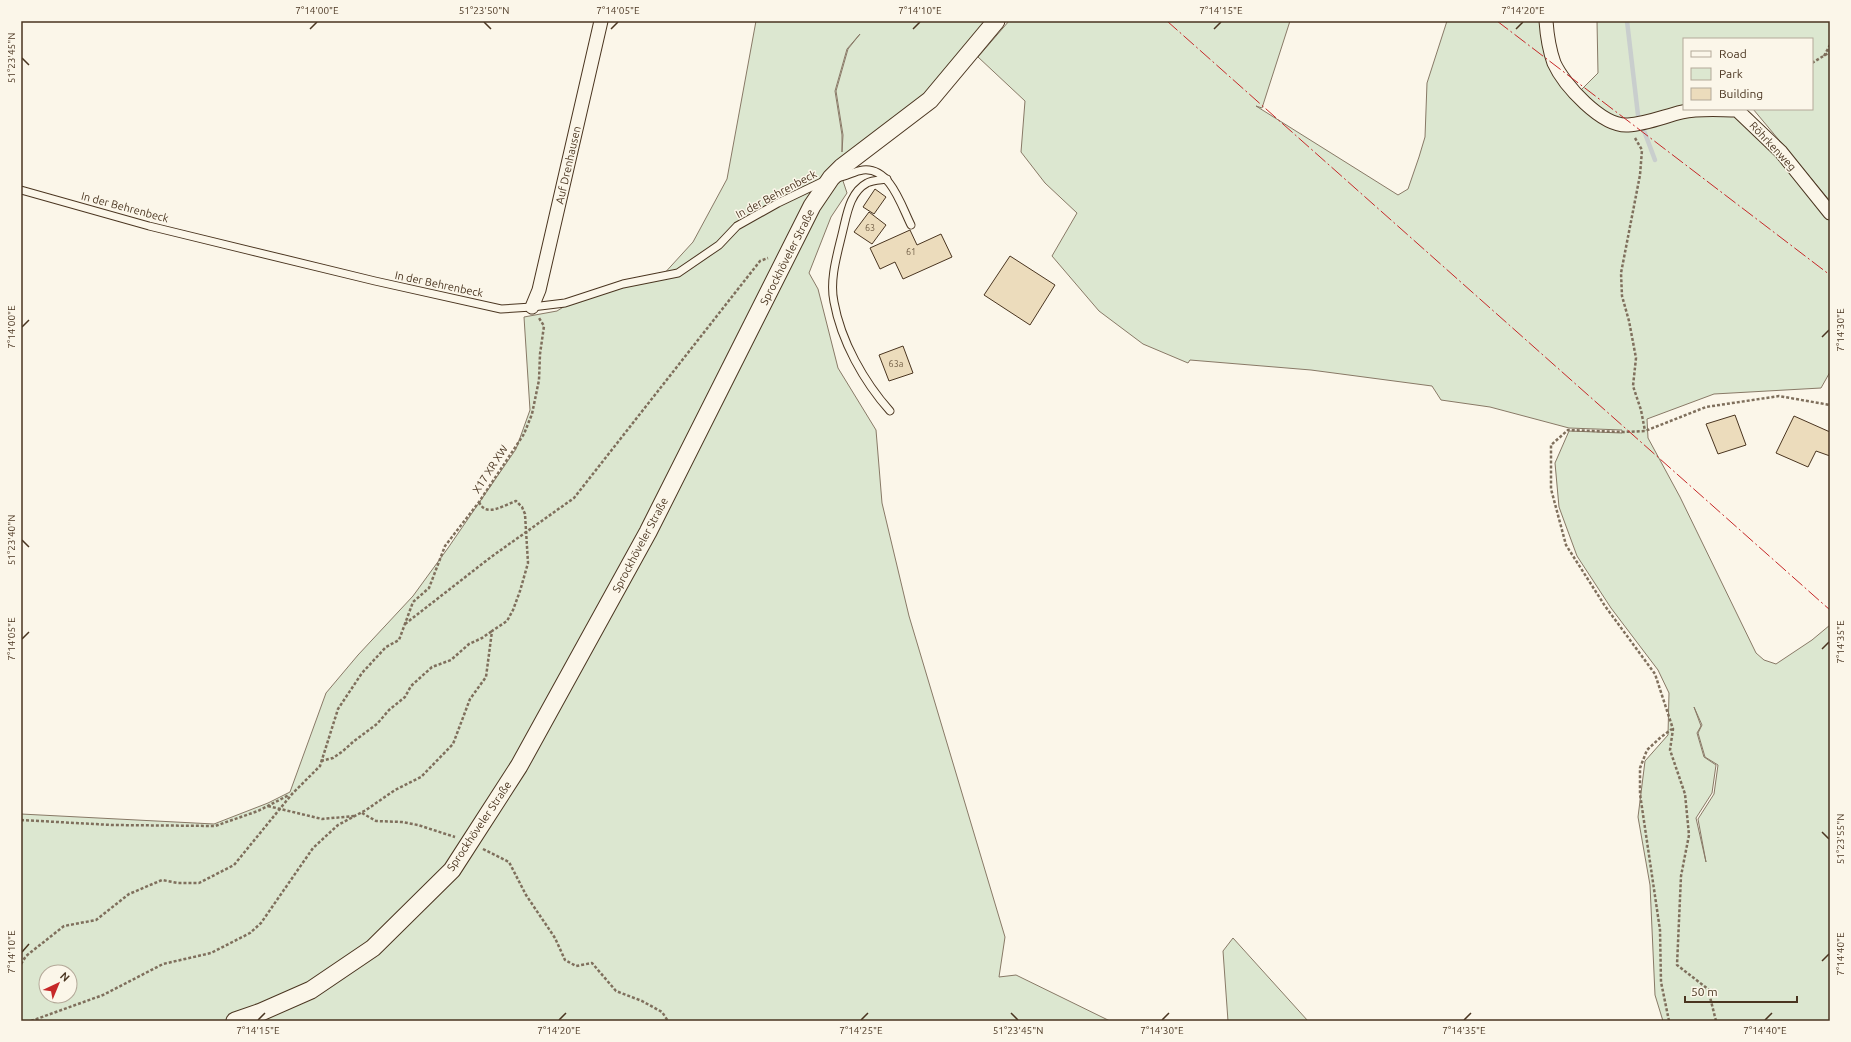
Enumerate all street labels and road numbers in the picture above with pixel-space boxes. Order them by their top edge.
street label: Röhrkenweg [1747,119,1799,173]
street label: Auf Drenhausen [553,125,583,205]
street label: In der Behrenbeck [734,167,819,220]
street label: In der Behrenbeck [80,190,170,225]
street label: Sprockhöveler Straße [758,207,816,307]
street label: In der Behrenbeck [394,269,485,299]
street label: X17 XR XW [470,443,510,495]
street label: Sprockhöveler Straße [610,495,670,595]
street label: Sprockhöveler Straße [444,779,514,873]

